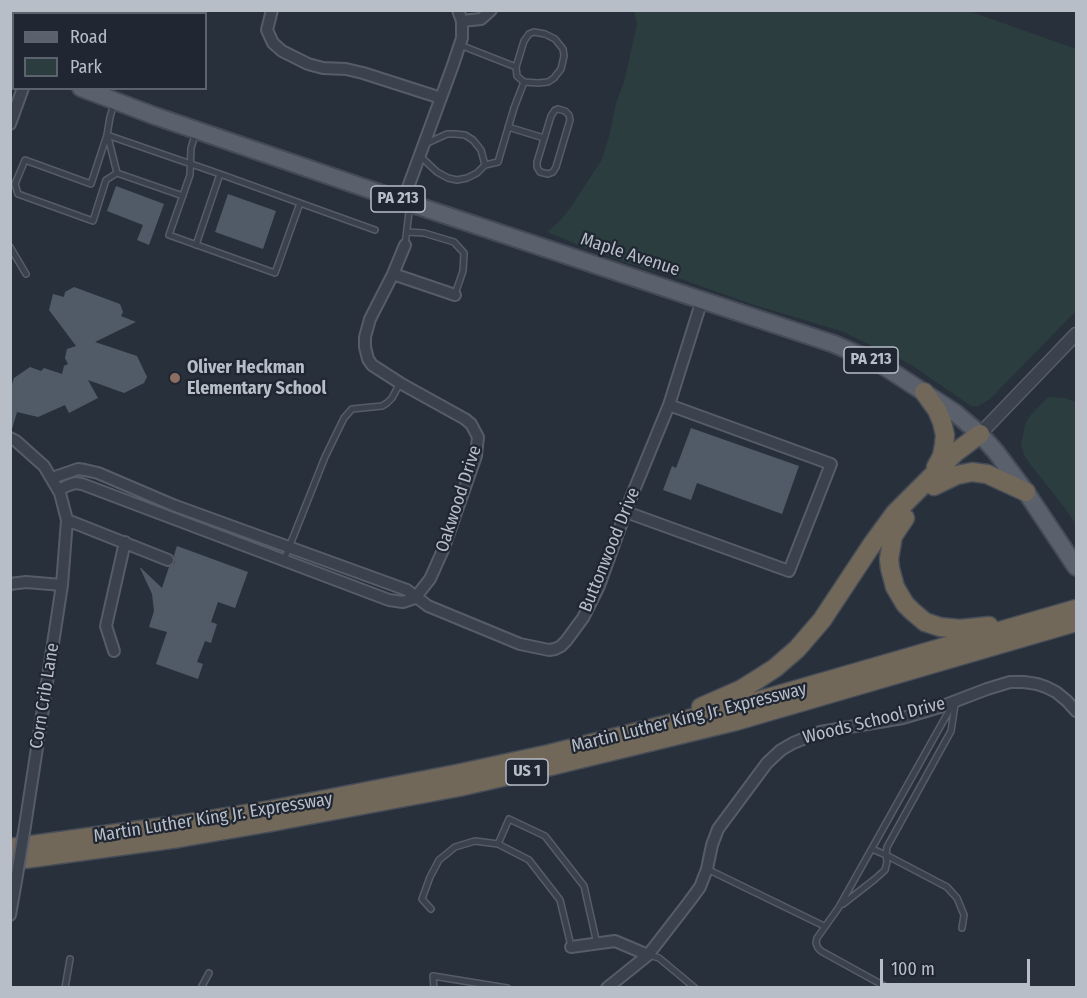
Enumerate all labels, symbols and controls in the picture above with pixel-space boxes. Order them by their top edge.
legend [12,12,207,90]
text: Road [70,26,107,48]
text: Park [70,56,102,78]
road number: PA 213 [371,186,425,212]
street label: Maple Avenue [578,229,682,281]
road number: PA 213 [844,347,898,373]
place label: Oliver Heckman Elementary School [187,357,326,400]
marker: Oliver Heckman Elementary School [168,371,182,385]
street label: Oakwood Drive [432,443,486,555]
street label: Buttonwood Drive [575,485,645,615]
street label: Corn Crib Lane [26,642,64,750]
street label: Martin Luther King Jr. Expressway [569,678,809,758]
street label: Woods School Drive [801,693,947,749]
road number: US 1 [506,759,548,785]
street label: Martin Luther King Jr. Expressway [92,788,334,848]
scale bar [883,947,1033,985]
text: 100 m [891,958,935,980]

